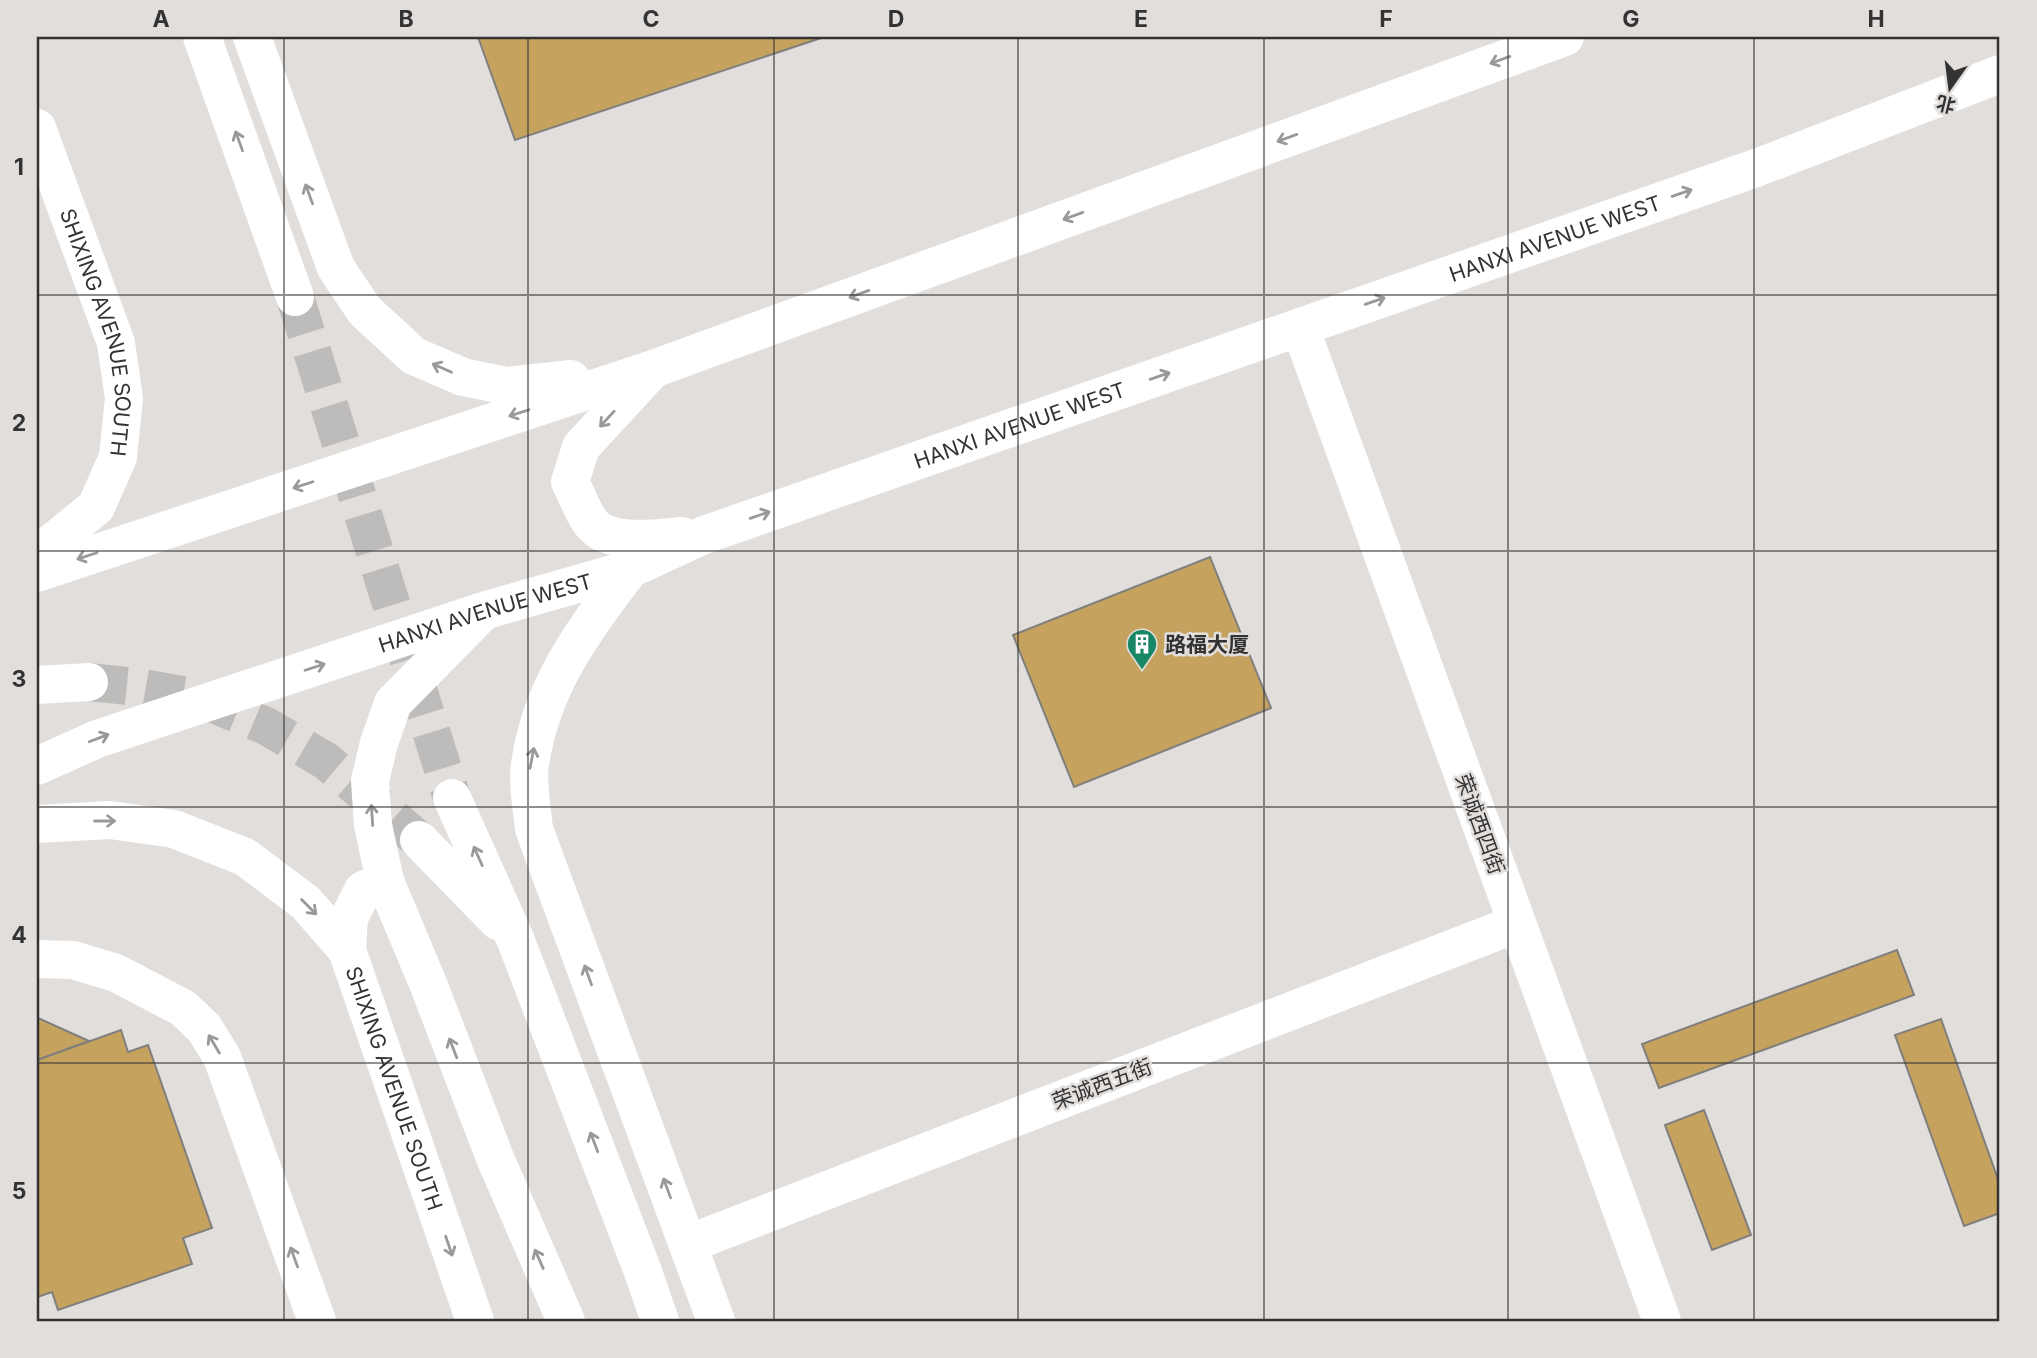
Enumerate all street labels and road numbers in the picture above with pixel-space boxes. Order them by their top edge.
street label: HANXI AVENUE WEST [1446,190,1664,287]
street label: SHIXING AVENUE SOUTH [55,205,137,458]
street label: HANXI AVENUE WEST [910,376,1129,473]
street label: HANXI AVENUE WEST [375,568,595,657]
street label: 荣诚西四街 [1450,770,1510,878]
street label: SHIXING AVENUE SOUTH [341,963,448,1214]
street label: 荣诚西五街 [1049,1054,1155,1114]

